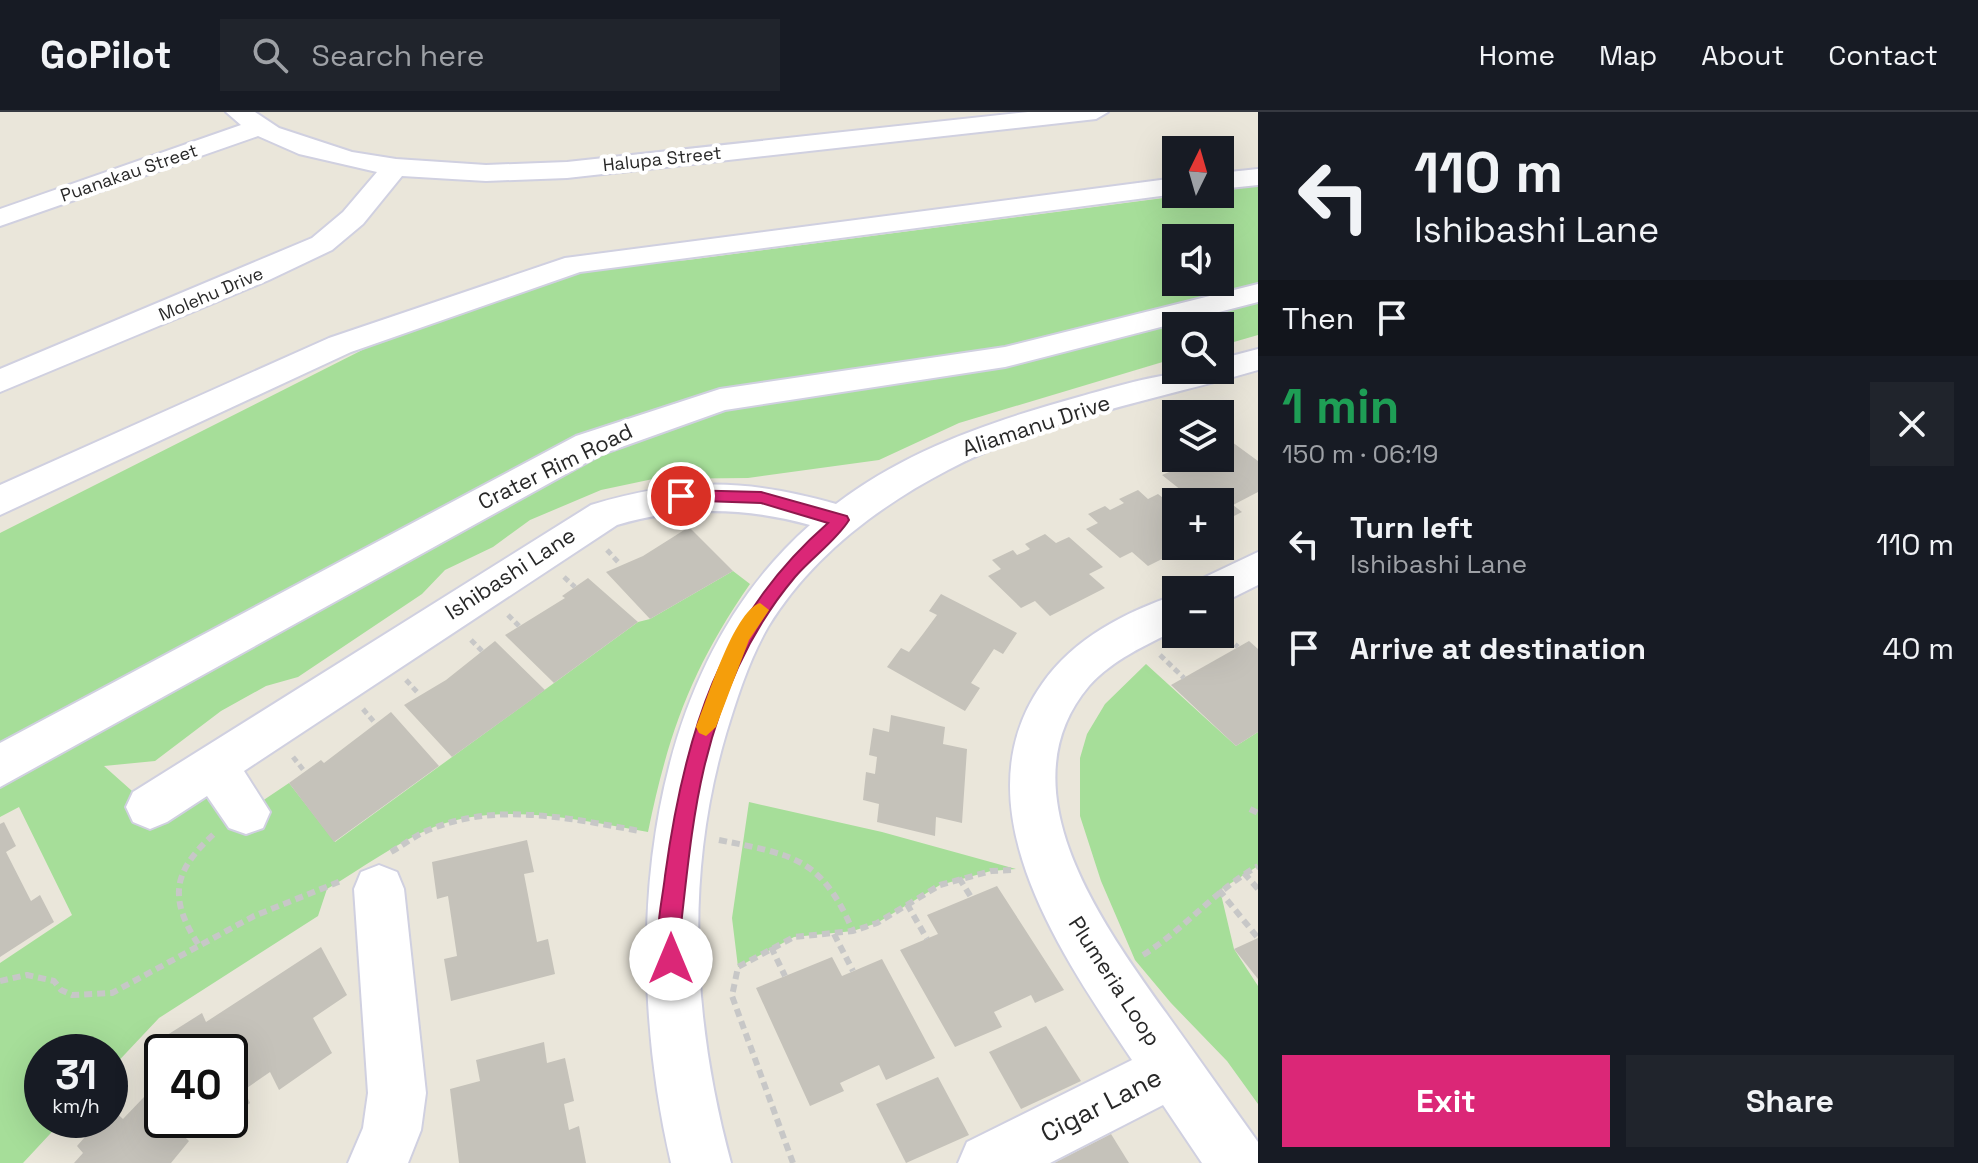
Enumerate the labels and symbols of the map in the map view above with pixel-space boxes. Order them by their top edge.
north arrow [1162,136,1234,208]
street label: Puanakau Street [57,138,201,207]
street label: Halupa Street [601,141,722,176]
street label: Molehu Drive [155,261,267,326]
street label: Aliamanu Drive [958,388,1114,462]
street label: Crater Rim Road [473,416,637,516]
pin [647,462,715,530]
street label: Ishibashi Lane [440,520,580,626]
street label: Plumeria Loop [1063,911,1167,1051]
position arrow [629,917,713,1001]
speed limit sign: 40 [144,1034,248,1138]
street label: Cigar Lane [1035,1060,1167,1150]

